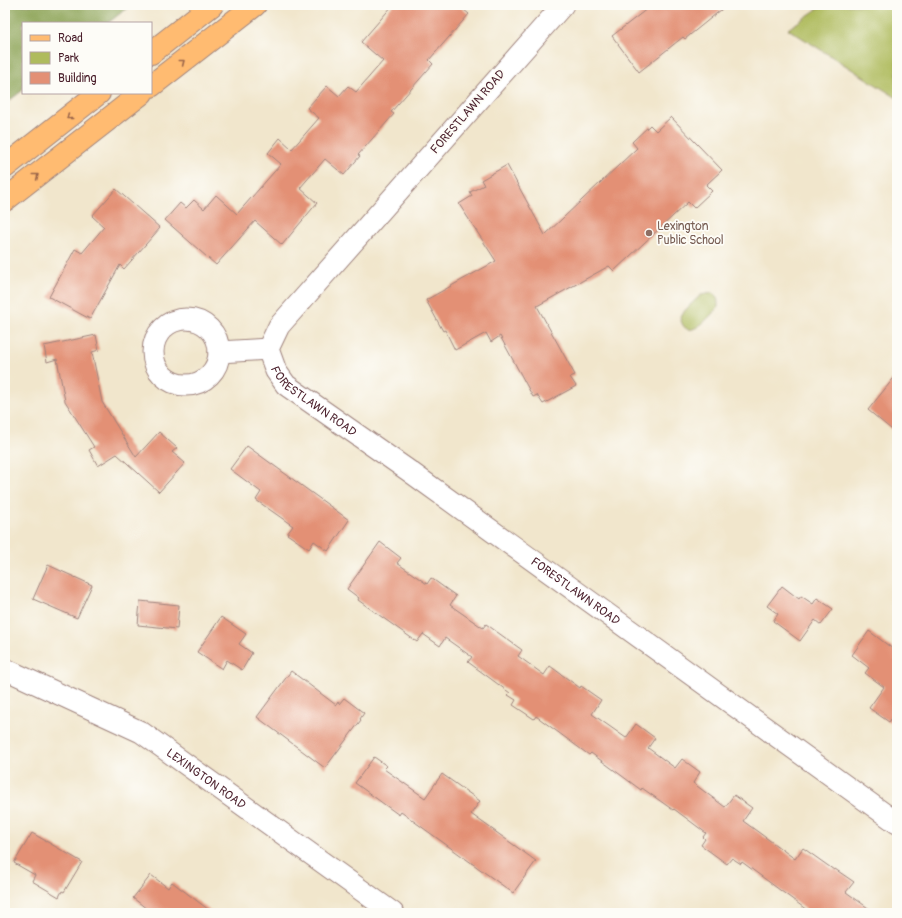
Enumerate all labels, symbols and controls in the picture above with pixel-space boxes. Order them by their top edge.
legend [22,22,152,94]
text: Road [58,31,83,46]
text: Park [58,51,79,66]
one-way arrow [177,60,184,67]
street label: FORESTLAWN ROAD [427,67,509,157]
text: Building [58,71,97,86]
one-way arrow [66,112,73,119]
one-way arrow [31,174,38,181]
place label: Lexington Public School [657,219,724,248]
marker: Lexington Public School [644,228,654,238]
street label: FORESTLAWN ROAD [267,364,360,440]
street label: FORESTLAWN ROAD [528,554,623,629]
street label: LEXINGTON ROAD [163,745,249,813]

